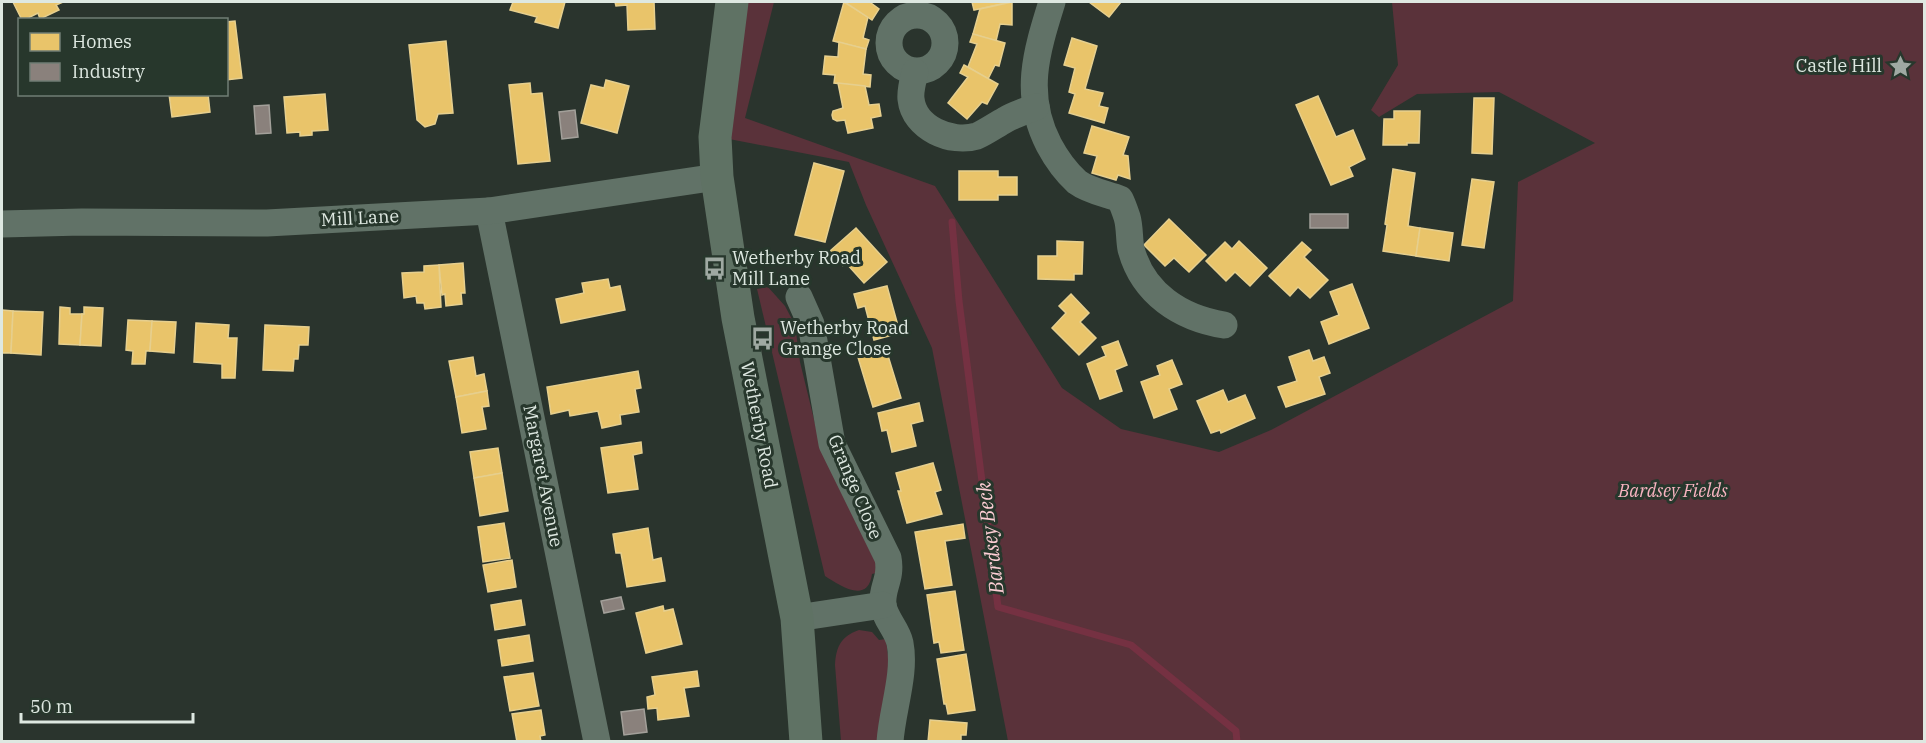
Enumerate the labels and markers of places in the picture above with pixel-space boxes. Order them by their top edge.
place icon: Castle Hill [1887,53,1913,79]
place label: Castle Hill [1796,54,1882,77]
place label: Wetherby Road Mill Lane [732,246,861,290]
bus stop icon: Wetherby Road Mill Lane [701,255,727,281]
place label: Wetherby Road Grange Close [780,316,909,360]
bus stop icon: Wetherby Road Grange Close [749,325,775,351]

